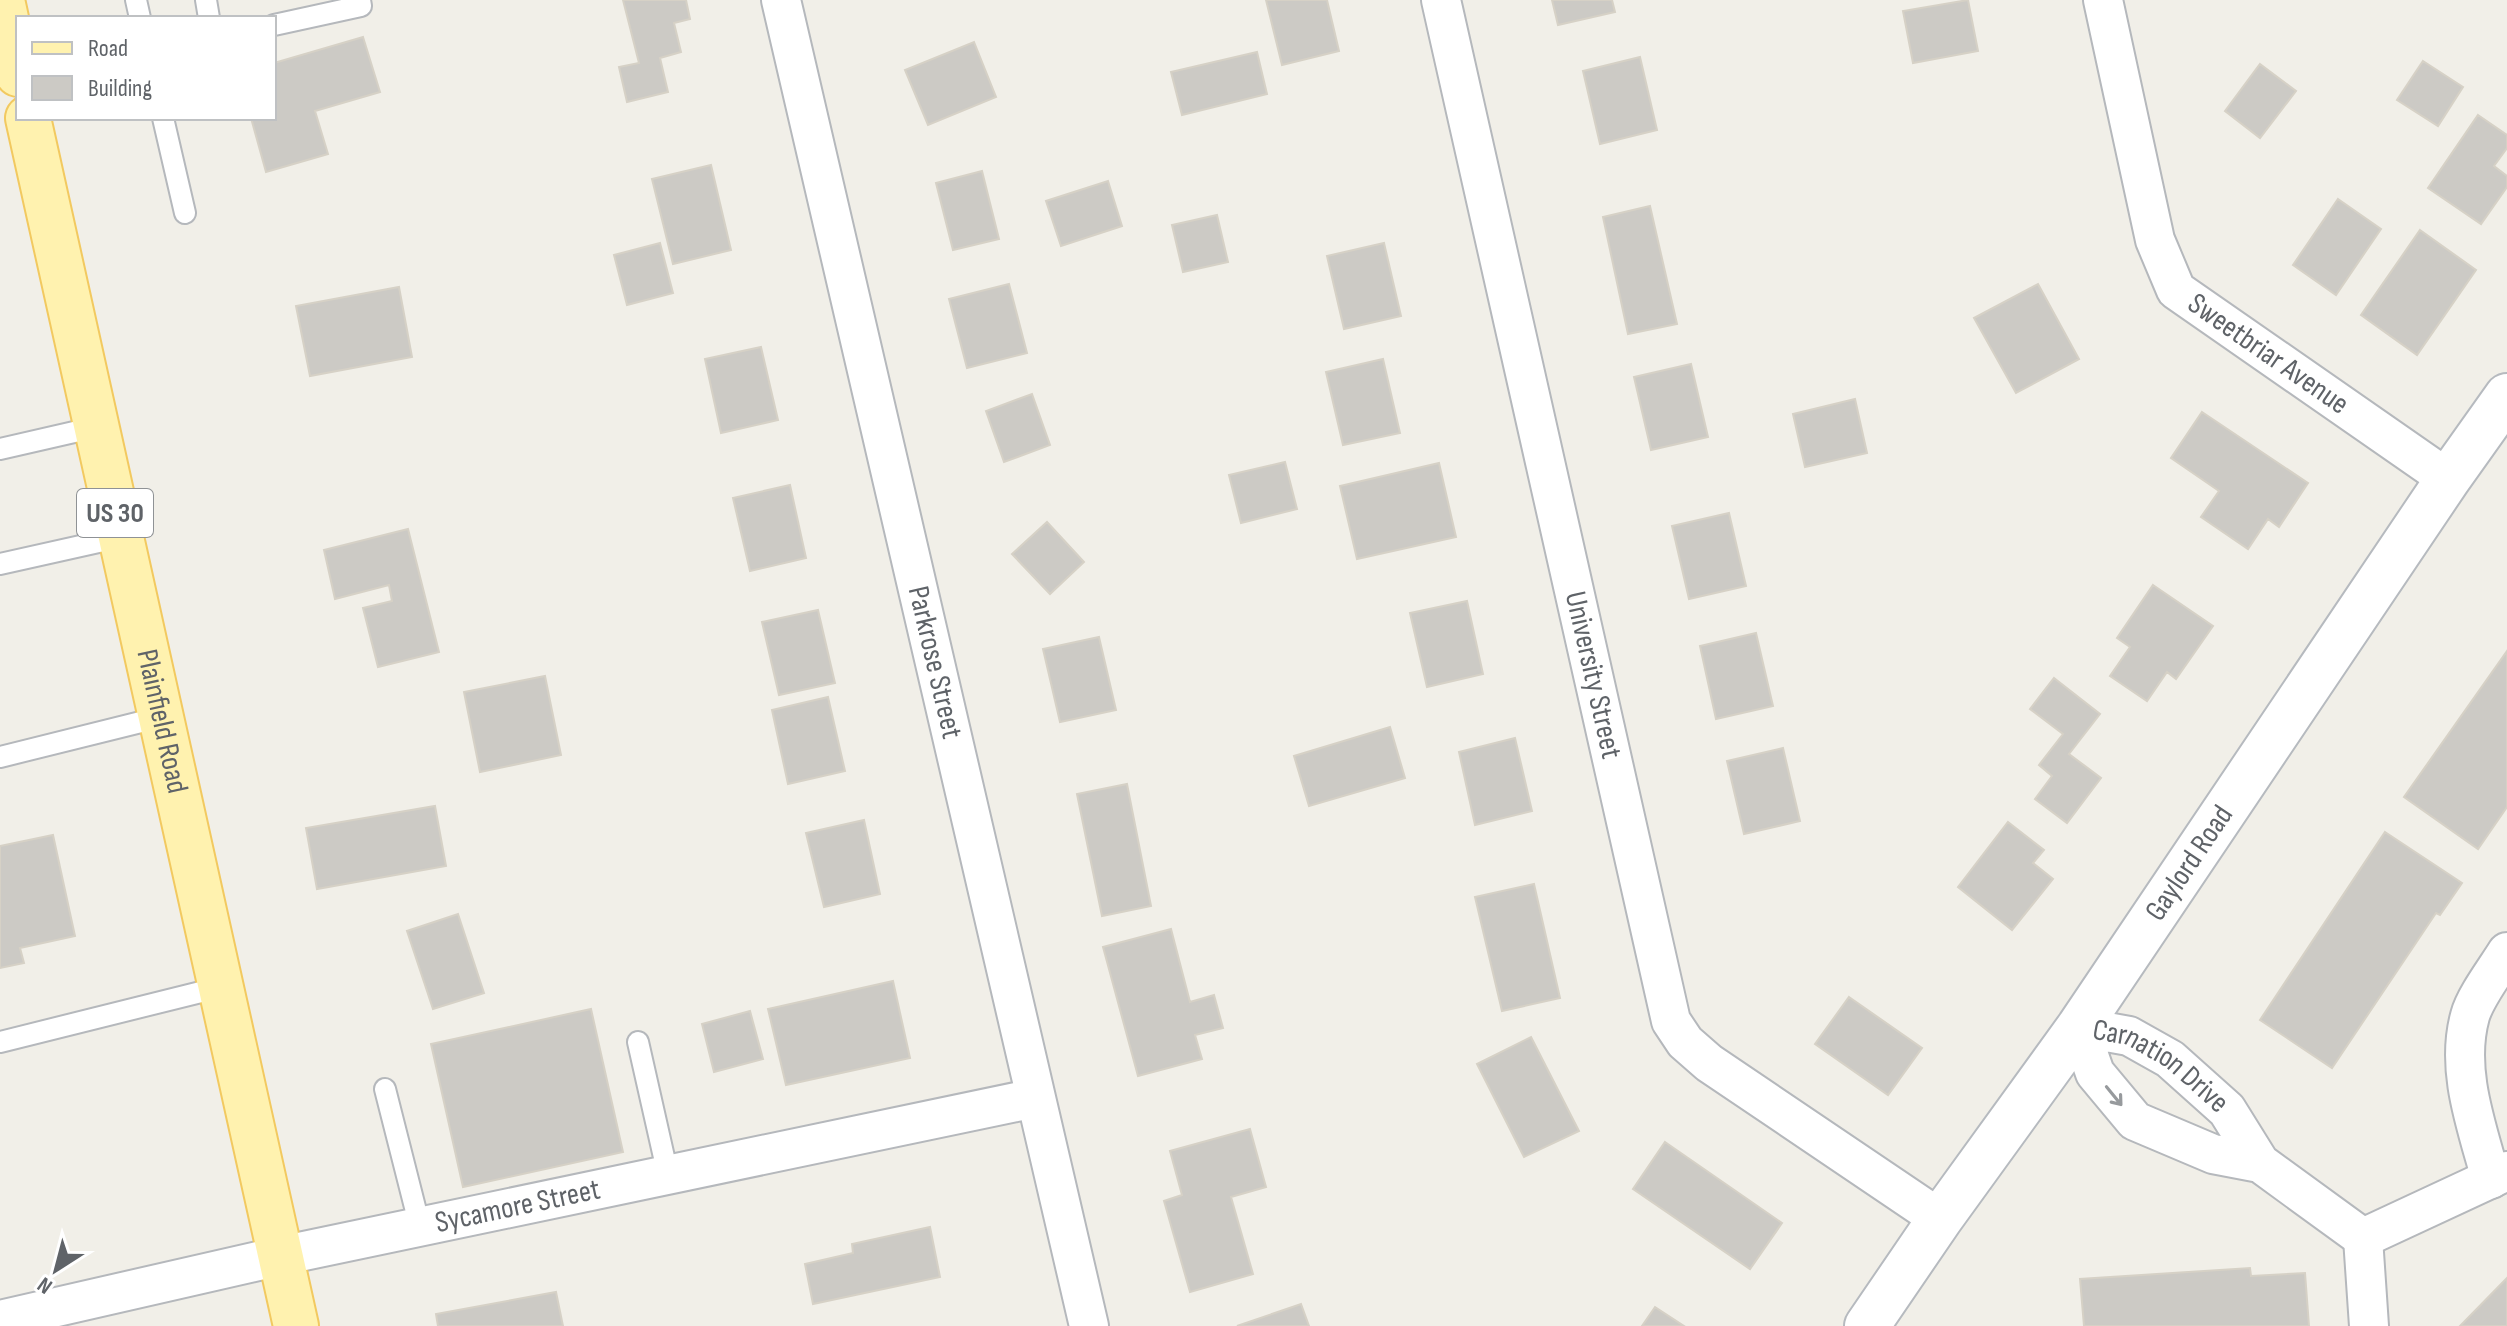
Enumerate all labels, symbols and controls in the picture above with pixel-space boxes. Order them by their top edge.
legend [16,16,276,120]
text: Road [88,34,128,63]
text: Building [88,74,152,103]
street label: Sweetbriar Avenue [2181,286,2356,422]
road number: US 30 [77,489,153,537]
street label: Parkrose Street [900,583,970,742]
street label: University Street [1557,588,1629,762]
street label: Plainfield Road [128,646,195,797]
street label: Gaylord Road [2138,799,2241,928]
street label: Carnation Drive [2090,1012,2236,1121]
one-way arrow [2105,1085,2123,1106]
street label: Sycamore Street [432,1172,603,1241]
north arrow [16,1230,96,1310]
text: N [32,1271,58,1299]

